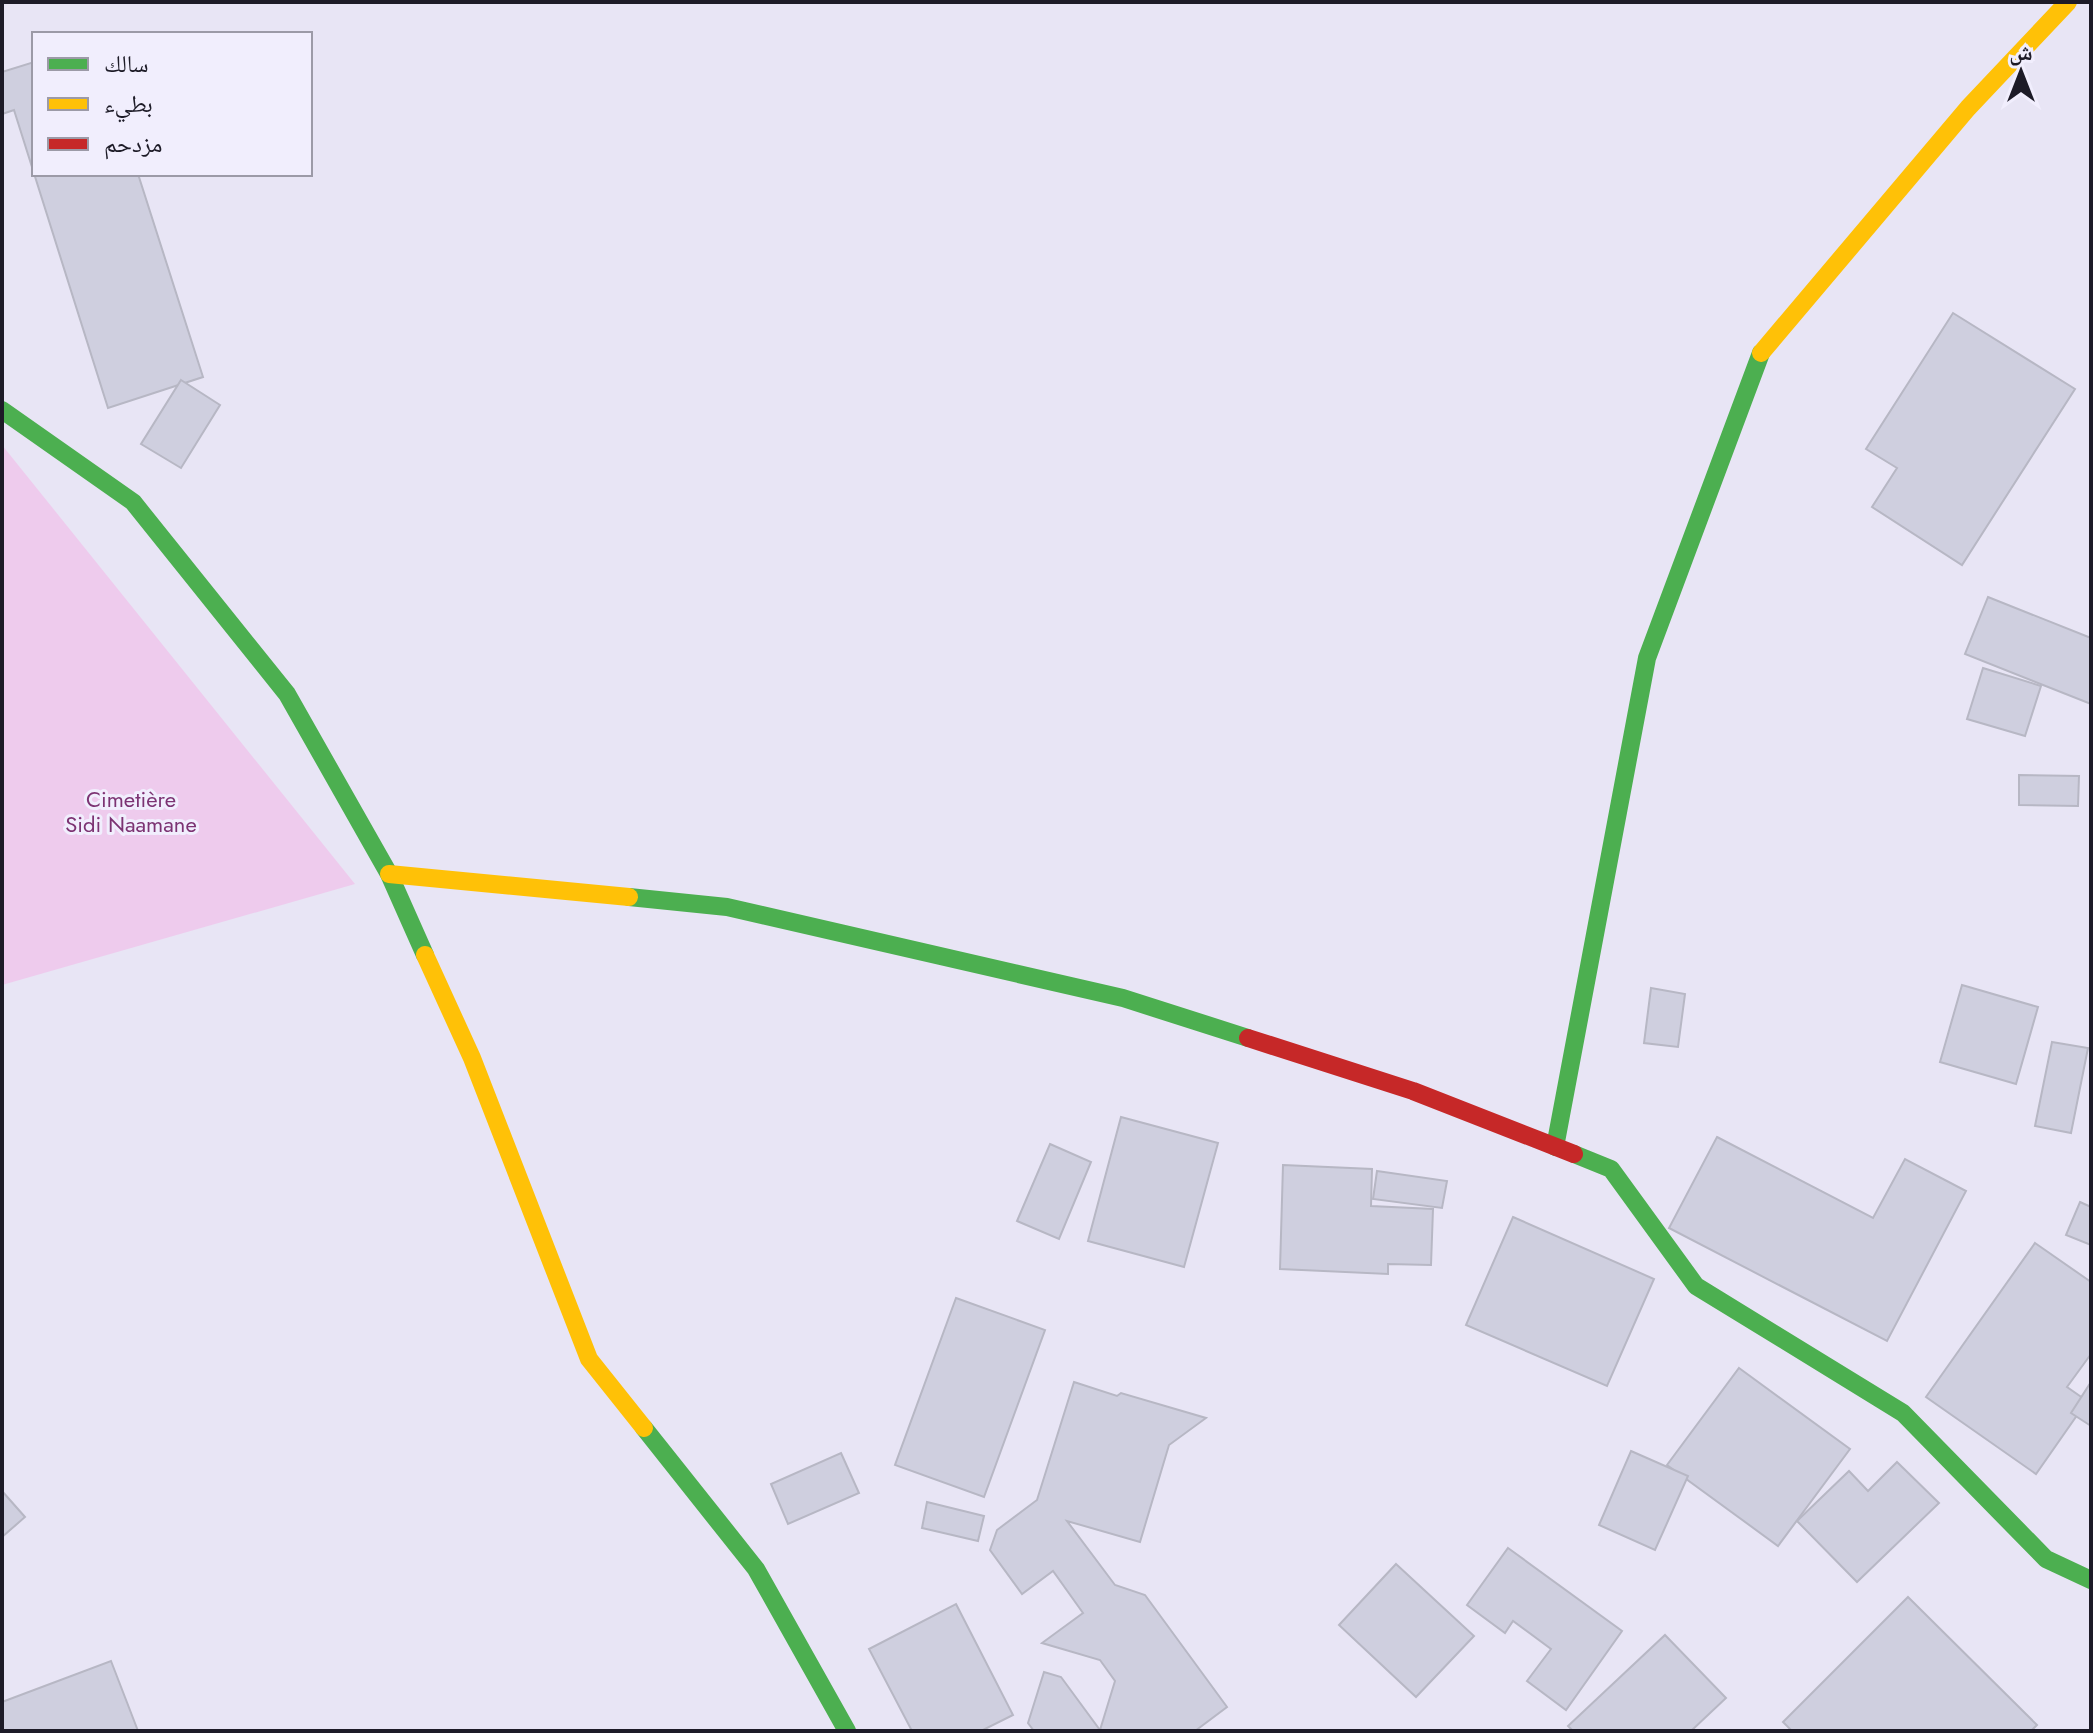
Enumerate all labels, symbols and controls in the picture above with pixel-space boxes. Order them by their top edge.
legend [32,32,312,176]
north arrow [1981,32,2061,112]
text: ش [2009,36,2033,68]
text: سالك [104,46,149,81]
text: بطيء [104,86,153,123]
text: مزدحم [104,126,163,161]
park label: Cimetière Sidi Naamane [65,783,197,840]

